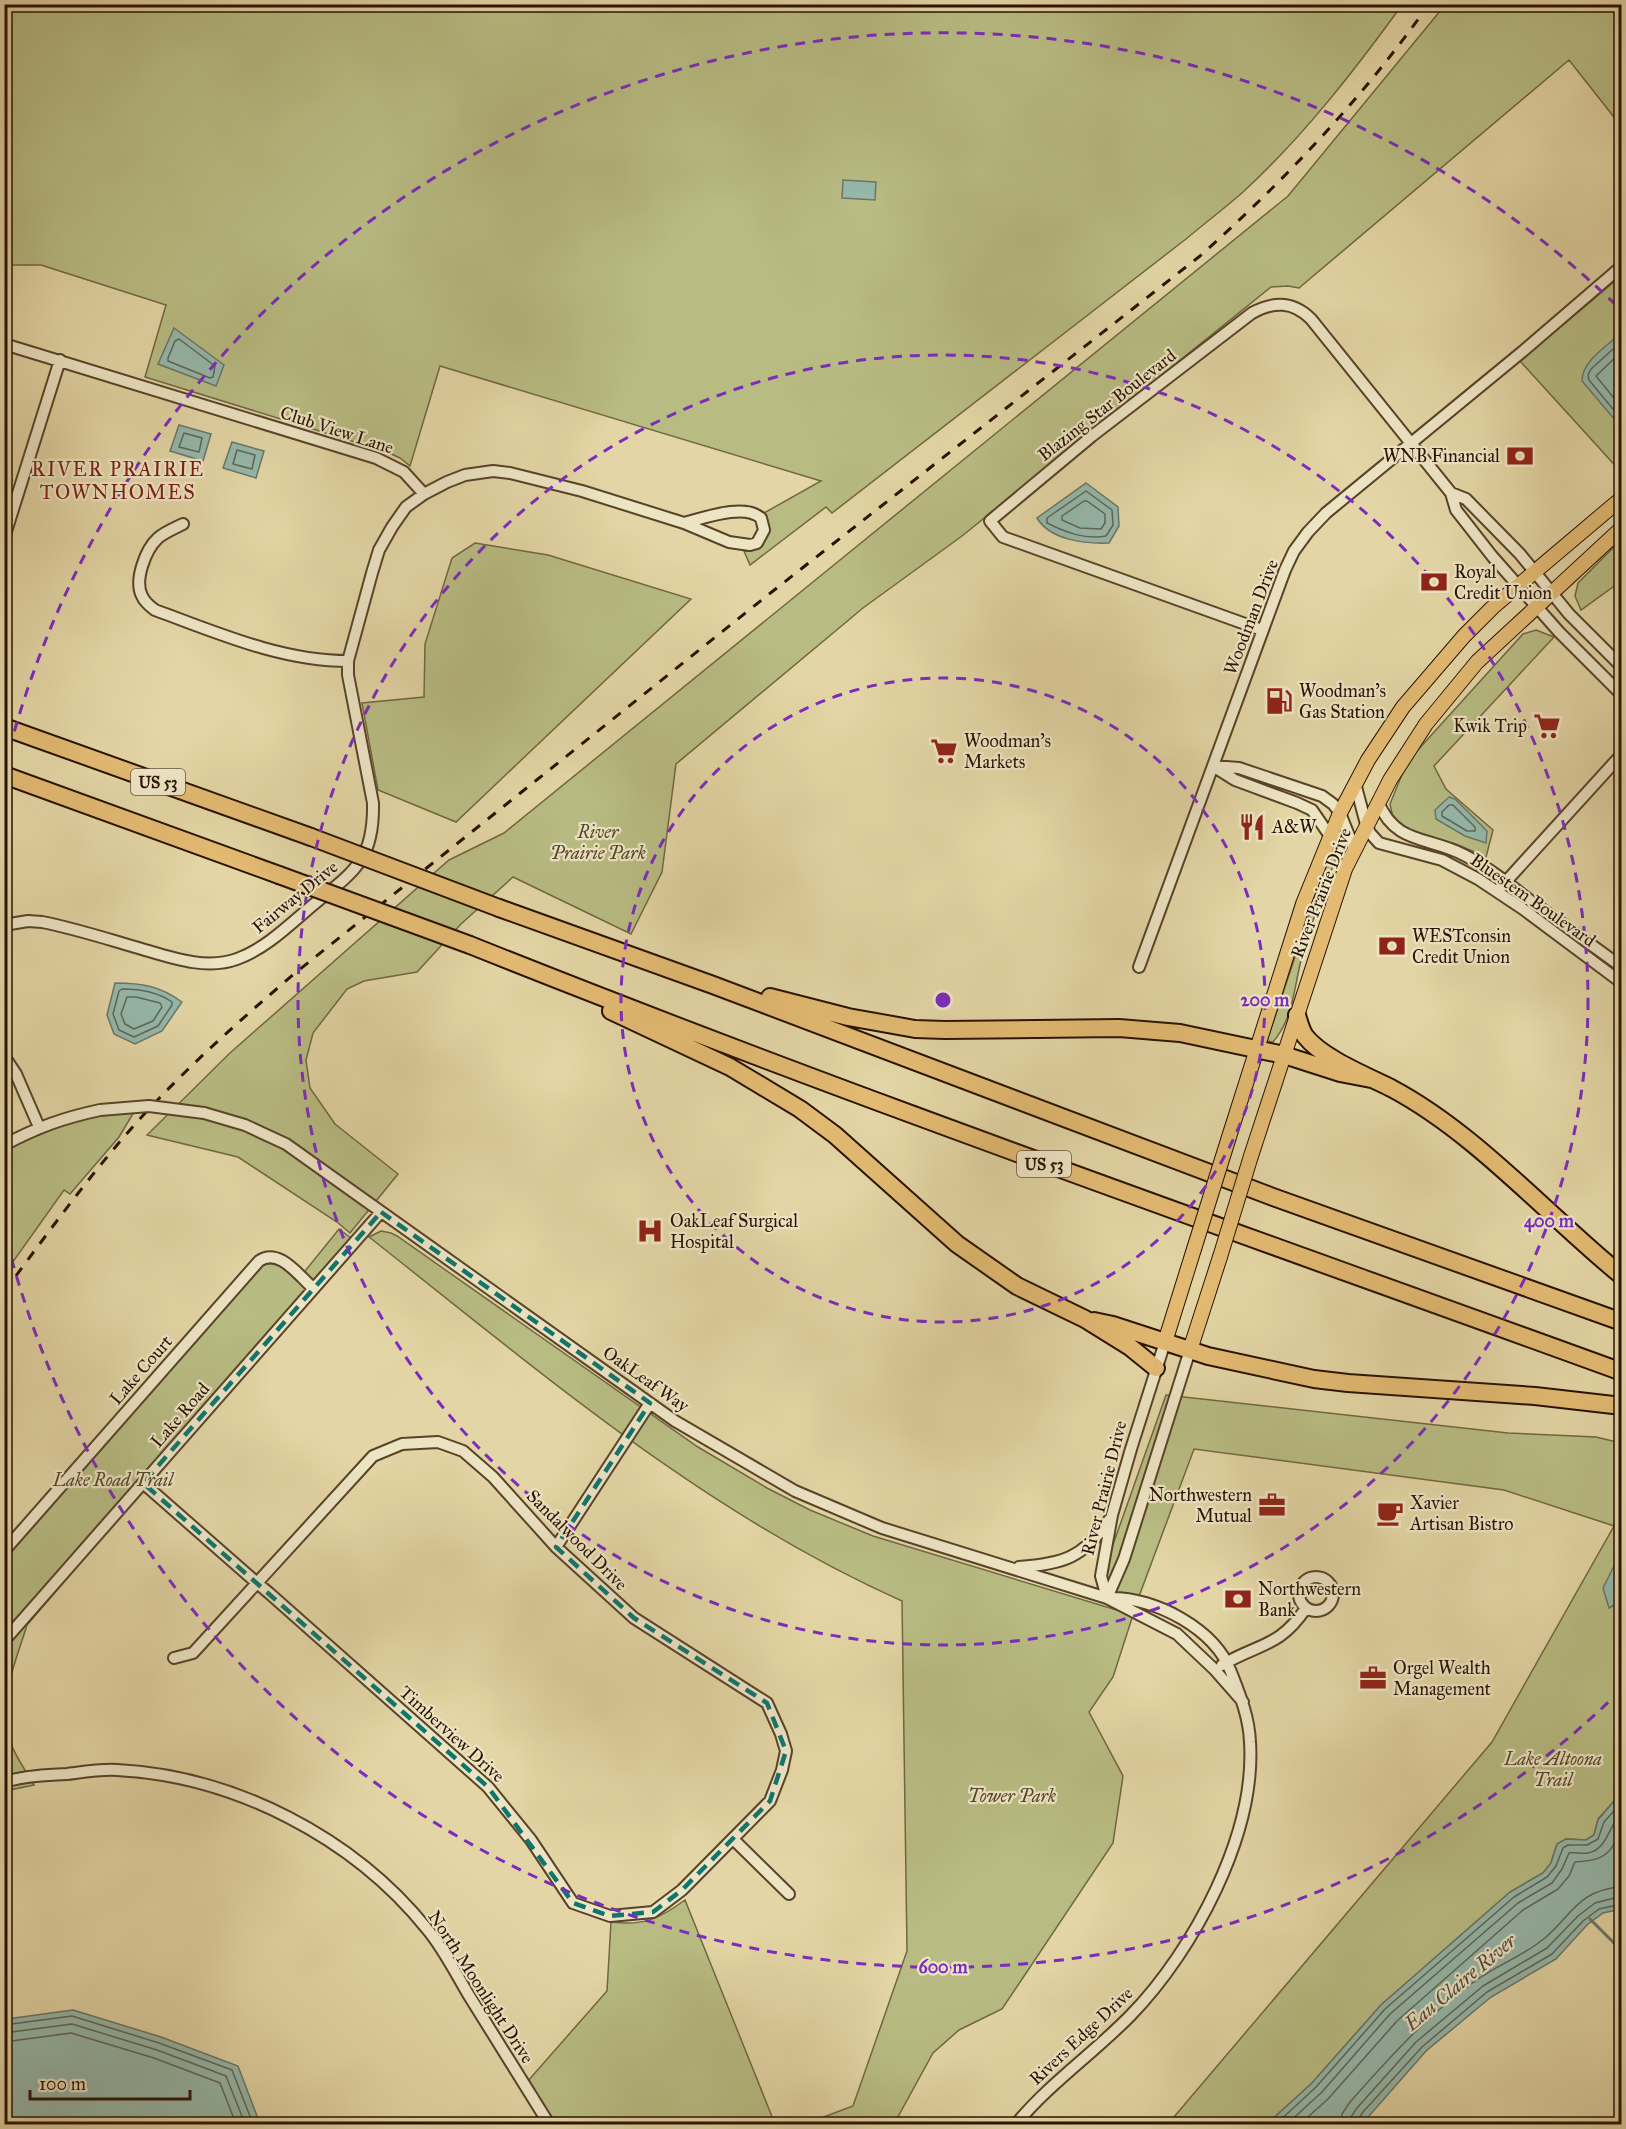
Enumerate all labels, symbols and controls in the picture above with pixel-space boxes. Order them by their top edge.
street label: Blazing Star Boulevard [1033,344,1181,467]
street label: Club View Lane [278,401,396,459]
bank icon: WNB Financial [1505,441,1535,471]
place label: WNB Financial [1383,445,1500,467]
district label: RIVER PRAIRIE TOWNHOMES [31,457,205,504]
street label: Woodman Drive [1219,556,1283,678]
place label: Royal Credit Union [1454,561,1552,604]
bank icon: Royal Credit Union [1419,567,1449,597]
place label: Woodman’s Gas Station [1299,680,1386,723]
fuel station icon: Woodman’s Gas Station [1264,686,1294,716]
supermarket icon: Kwik Trip [1532,711,1562,741]
place label: Kwik Trip [1453,715,1527,737]
place label: Woodman's Markets [964,730,1051,773]
supermarket icon: Woodman's Markets [929,736,959,766]
road number: US 53 [131,769,185,795]
restaurant icon: A&W [1237,812,1267,842]
place label: A&W [1271,816,1317,838]
park label: River Prairie Park [550,821,646,864]
street label: River Prairie Drive [1286,825,1356,961]
street label: Bluestem Boulevard [1466,849,1600,951]
street label: Fairway Drive [248,856,342,938]
place label: WESTconsin Credit Union [1412,925,1511,968]
bank icon: WESTconsin Credit Union [1377,931,1407,961]
text: 200 m [1241,989,1290,1011]
centre of rings [933,990,953,1010]
road number: US 53 [1017,1151,1071,1177]
place label: OakLeaf Surgical Hospital [670,1210,798,1253]
text: 400 m [1524,1210,1575,1233]
hospital icon: OakLeaf Surgical Hospital [635,1216,665,1246]
street label: Lake Court [105,1330,177,1409]
street label: OakLeaf Way [599,1341,694,1417]
street label: Lake Road [146,1378,214,1452]
street label: River Prairie Drive [1077,1418,1131,1558]
park label: Lake Road Trail [52,1469,175,1491]
place label: Northwestern Mutual [1149,1484,1252,1527]
street label: Sandalwood Drive [522,1485,632,1595]
office icon: Northwestern Mutual [1257,1490,1287,1520]
place label: Xavier Artisan Bistro [1409,1492,1514,1535]
cafe icon: Xavier Artisan Bistro [1375,1498,1405,1528]
place label: Northwestern Bank [1258,1578,1361,1621]
bank icon: Northwestern Bank [1223,1584,1253,1614]
place label: Orgel Wealth Management [1393,1657,1492,1701]
office icon: Orgel Wealth Management [1358,1663,1388,1693]
street label: Timberview Drive [395,1681,509,1787]
park label: Lake Altoona Trail [1503,1748,1602,1791]
park label: Tower Park [968,1785,1056,1807]
street label: North Moonlight Drive [423,1907,539,2068]
water label: Eau Claire River [1399,1927,1522,2036]
text: 600 m [918,1956,968,1978]
street label: Rivers Edge Drive [1025,1982,1138,2090]
scale bar [30,2063,190,2101]
text: 100 m [39,2073,86,2095]

